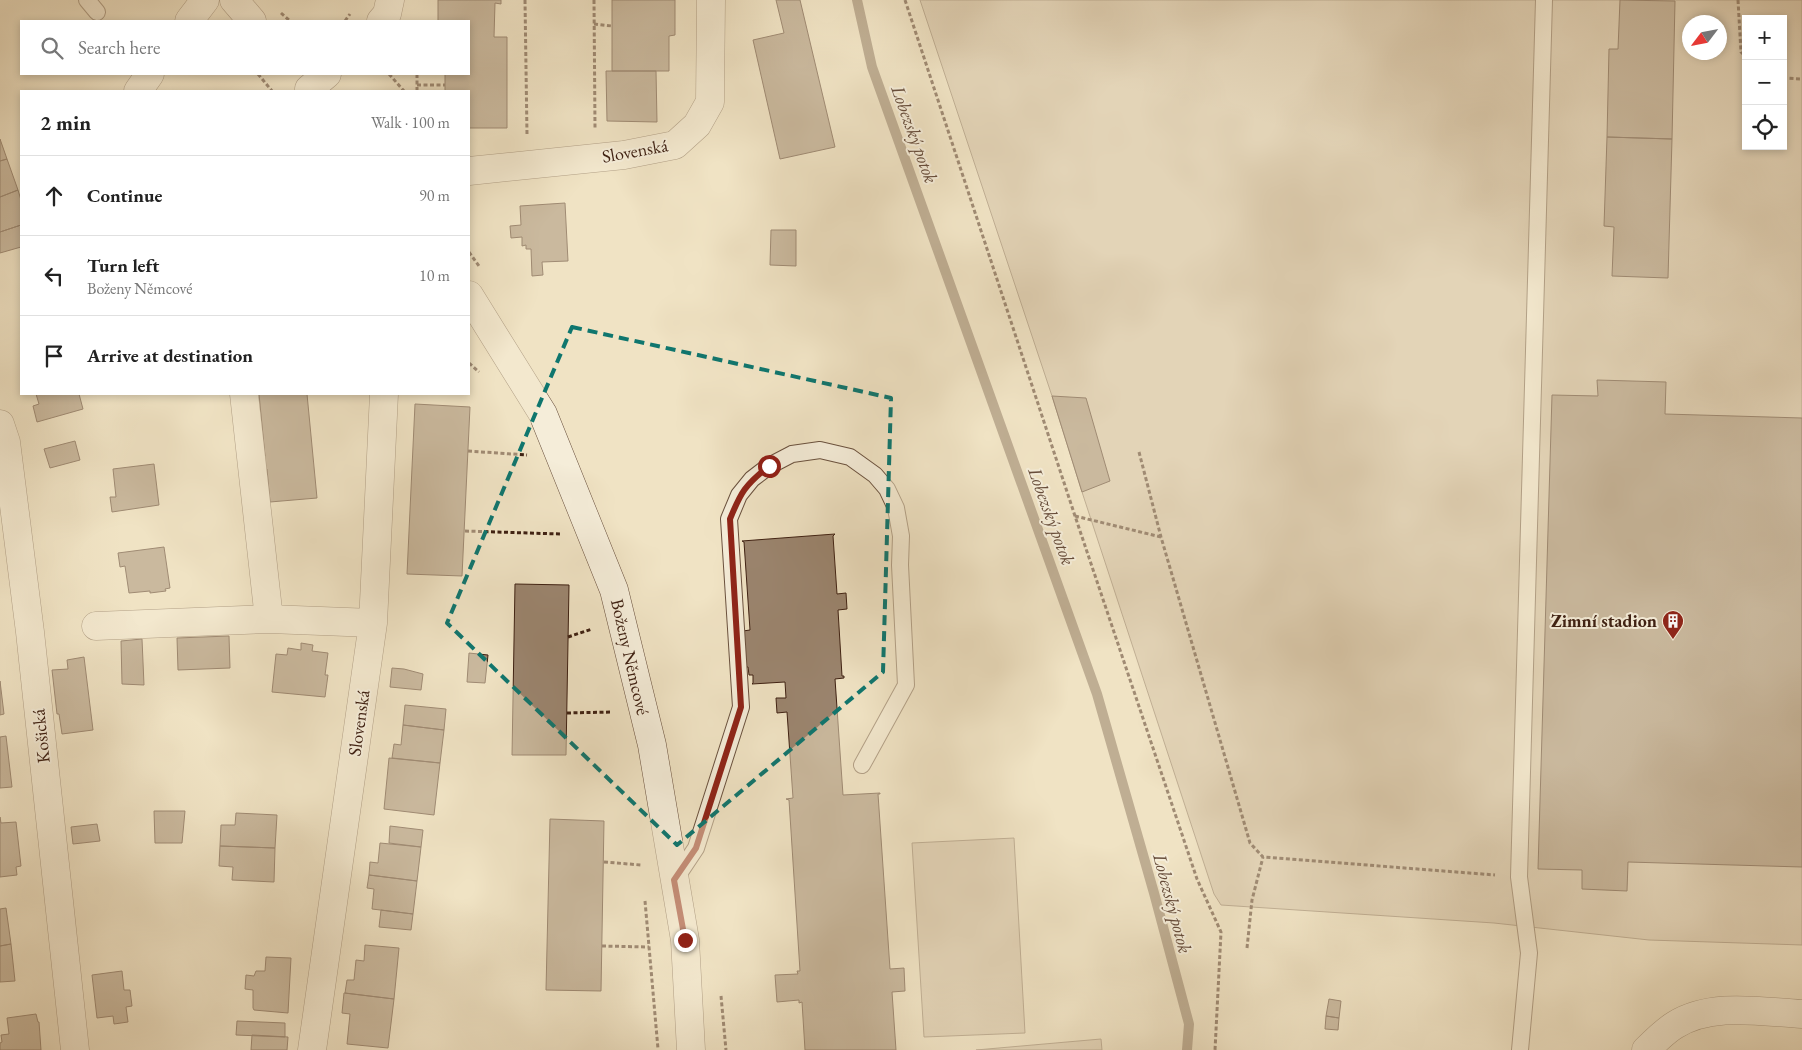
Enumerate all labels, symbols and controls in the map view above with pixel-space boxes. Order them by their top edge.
north arrow [1682,15,1727,60]
map controls [1742,15,1787,150]
button: + [1742,15,1787,60]
search box [20,20,470,75]
icon: search [38,34,66,62]
text: Search here [78,35,160,60]
button: − [1742,60,1787,105]
water label: Lobezský potok [885,81,944,187]
button: locate [1742,105,1787,150]
text: 2 min [40,109,91,136]
text: Walk · 100 m [371,112,450,133]
street label: Slovenská [600,133,671,168]
icon: ahead [40,182,68,210]
text: Continue [87,183,162,208]
text: 90 m [419,185,450,206]
text: Turn left [87,253,159,278]
icon: left [40,262,68,290]
text: 10 m [419,265,450,286]
text: Boženy Němcové [87,278,192,299]
icon: arrive [40,342,68,370]
text: Arrive at destination [87,343,253,368]
route start [758,455,781,478]
water label: Lobezský potok [1022,463,1081,569]
street label: Boženy Němcové [606,597,655,717]
place label: Zimní stadion [1551,609,1657,632]
building icon: Zimní stadion [1661,609,1685,640]
street label: Slovenská [342,687,375,758]
street label: Košická [26,707,55,764]
water label: Lobezský potok [1147,849,1198,956]
route end [674,929,697,952]

